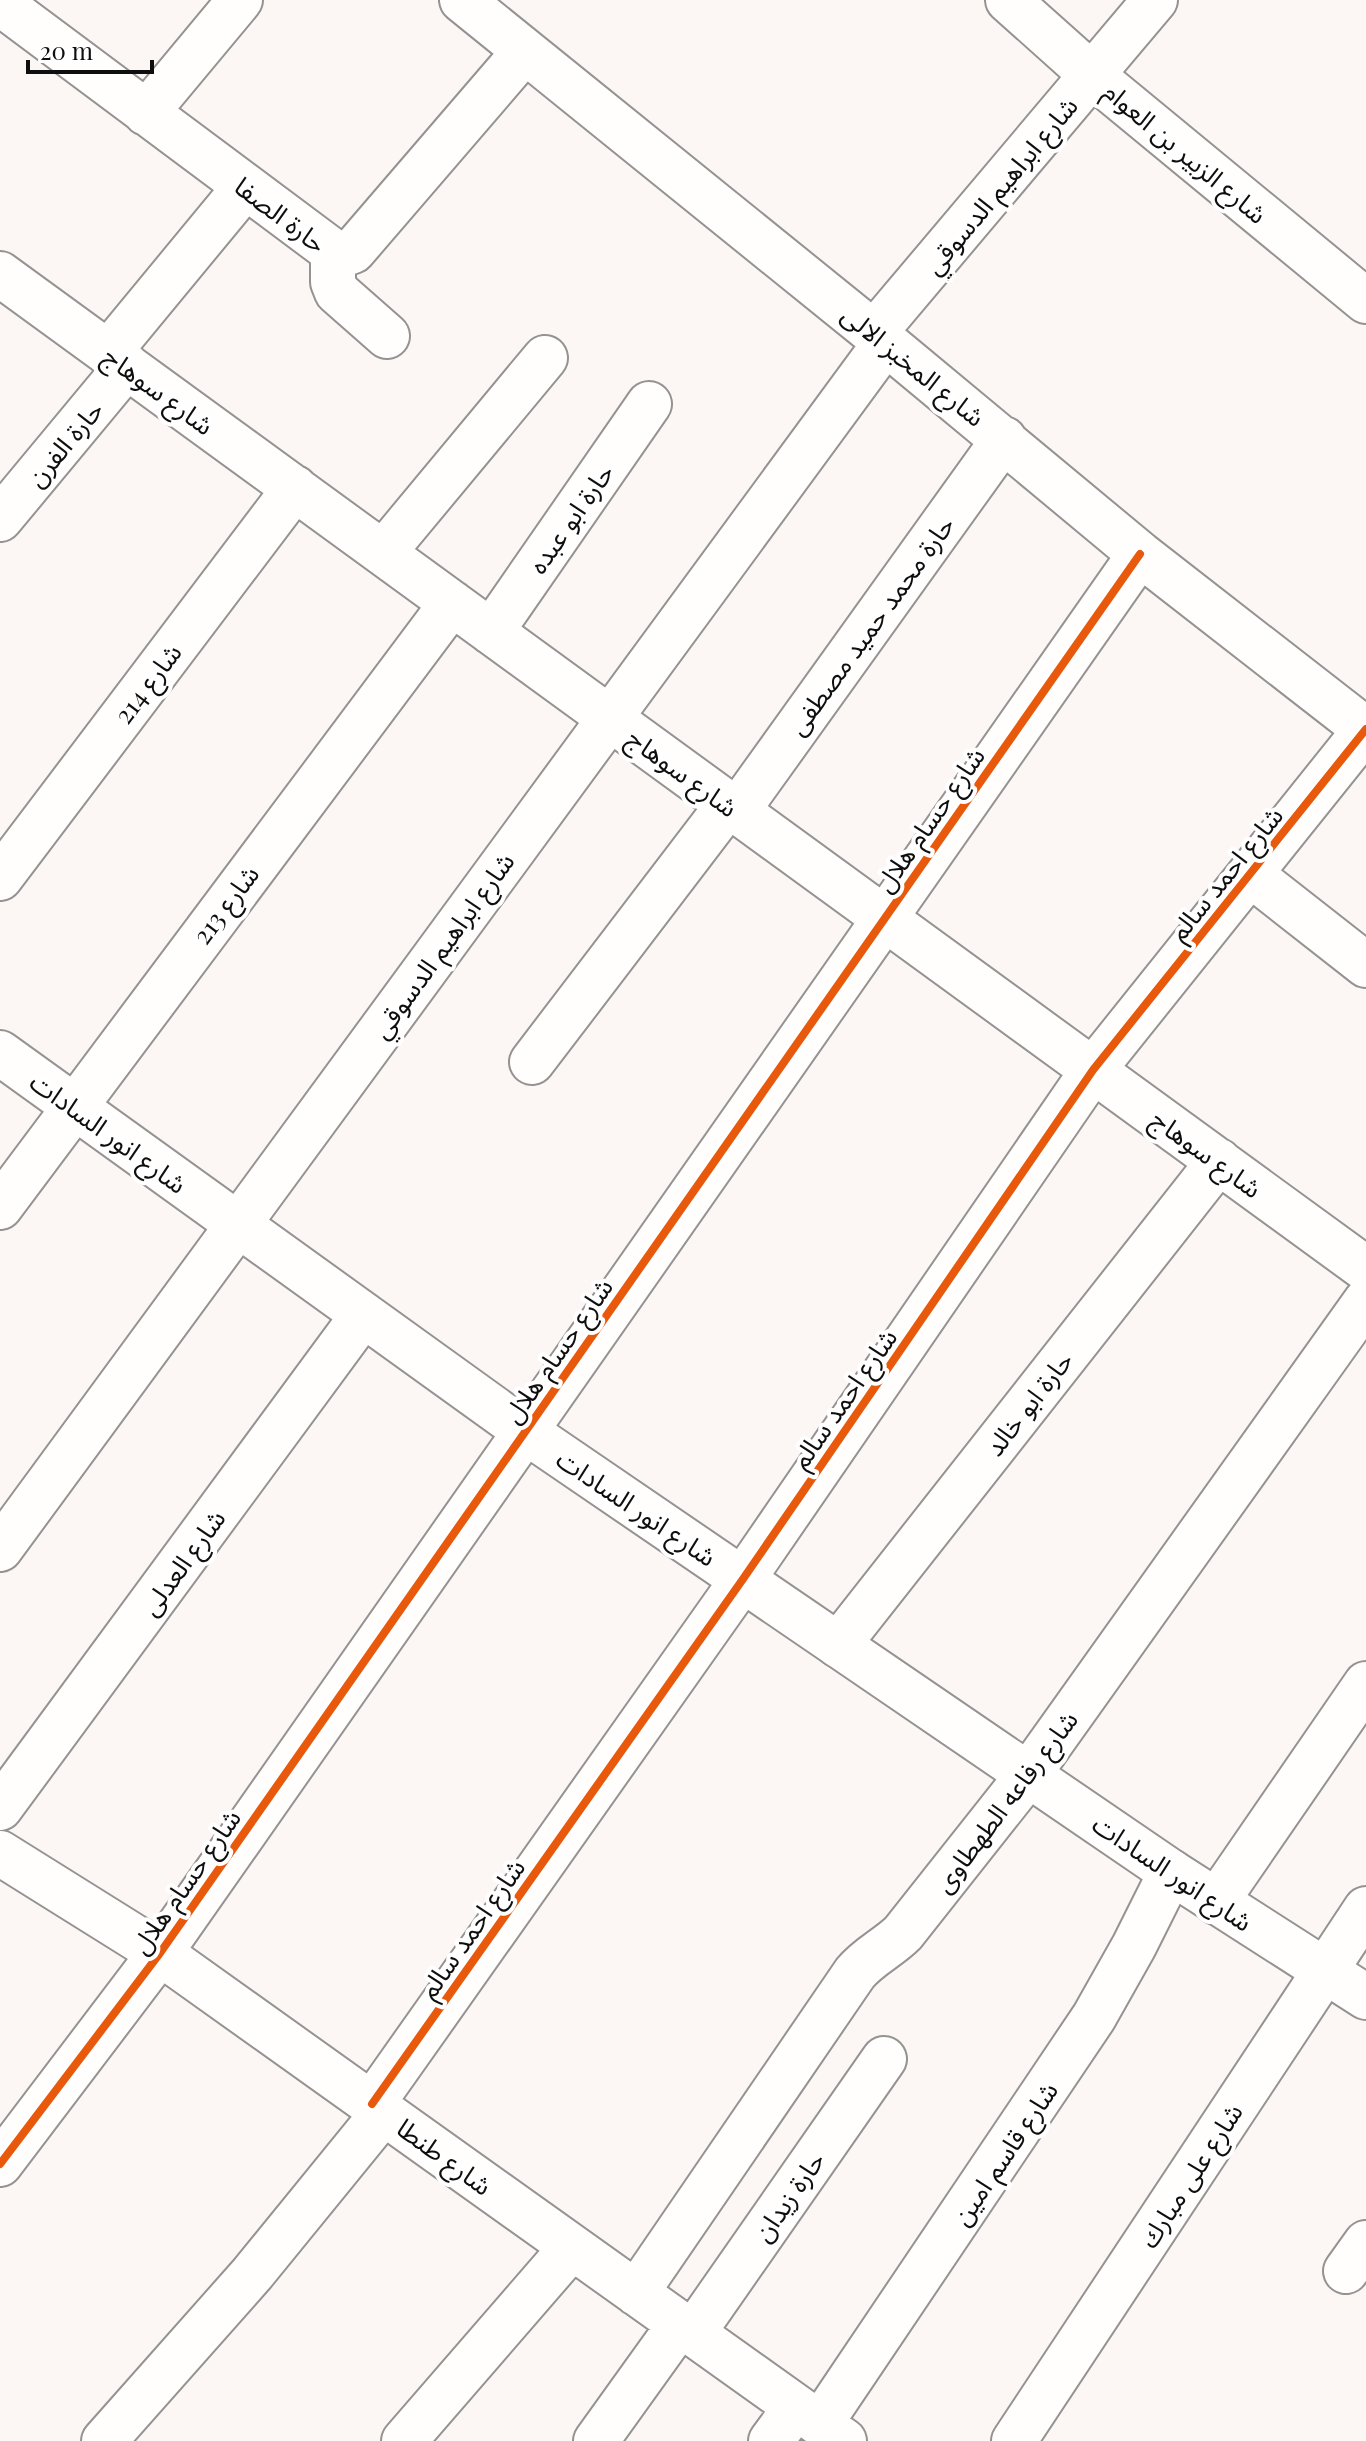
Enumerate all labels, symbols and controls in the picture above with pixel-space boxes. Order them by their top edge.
scale bar [28,24,152,74]
text: 20 m [40,34,93,66]
street label: شارع الزبير بن العوام [1094,73,1275,234]
street label: شارع ابراهيم الدسوقي [915,89,1088,284]
street label: حارة الصفا [228,168,334,260]
street label: شارع المخبز الالى [833,296,993,436]
street label: شارع سوهاج [95,338,221,444]
street label: حارة الفرن [18,393,110,493]
street label: حارة ابو عبده [519,456,621,580]
street label: حارة محمد حميد مصطفى [779,508,961,742]
street label: شارع 214 [105,636,191,732]
street label: شارع سوهاج [619,720,745,826]
street label: شارع حسام هلال [866,739,995,901]
street label: شارع احمد سالم [1160,799,1293,950]
street label: شارع ابراهيم الدسوقي [363,845,525,1047]
street label: شارع 213 [184,857,269,952]
street label: شارع انور السادات [22,1063,194,1203]
street label: شارع سوهاج [1143,1101,1269,1207]
street label: شارع حسام هلال [494,1270,623,1432]
street label: شارع احمد سالم [782,1321,907,1477]
street label: حارة ابو خالد [976,1343,1080,1463]
street label: شارع انور السادات [549,1441,724,1576]
street label: شارع العدلى [132,1502,235,1624]
street label: شارع رفاعه الطهطاوى [925,1703,1087,1901]
street label: شارع حسام هلال [122,1801,251,1963]
street label: شارع انور السادات [1085,1806,1260,1941]
street label: شارع احمد سالم [410,1851,535,2007]
street label: شارع قاسم امين [943,2074,1068,2234]
street label: شارع على مبارك [1130,2096,1252,2256]
street label: شارع طنطا [389,2110,500,2205]
street label: حارة زيدان [744,2144,832,2248]

